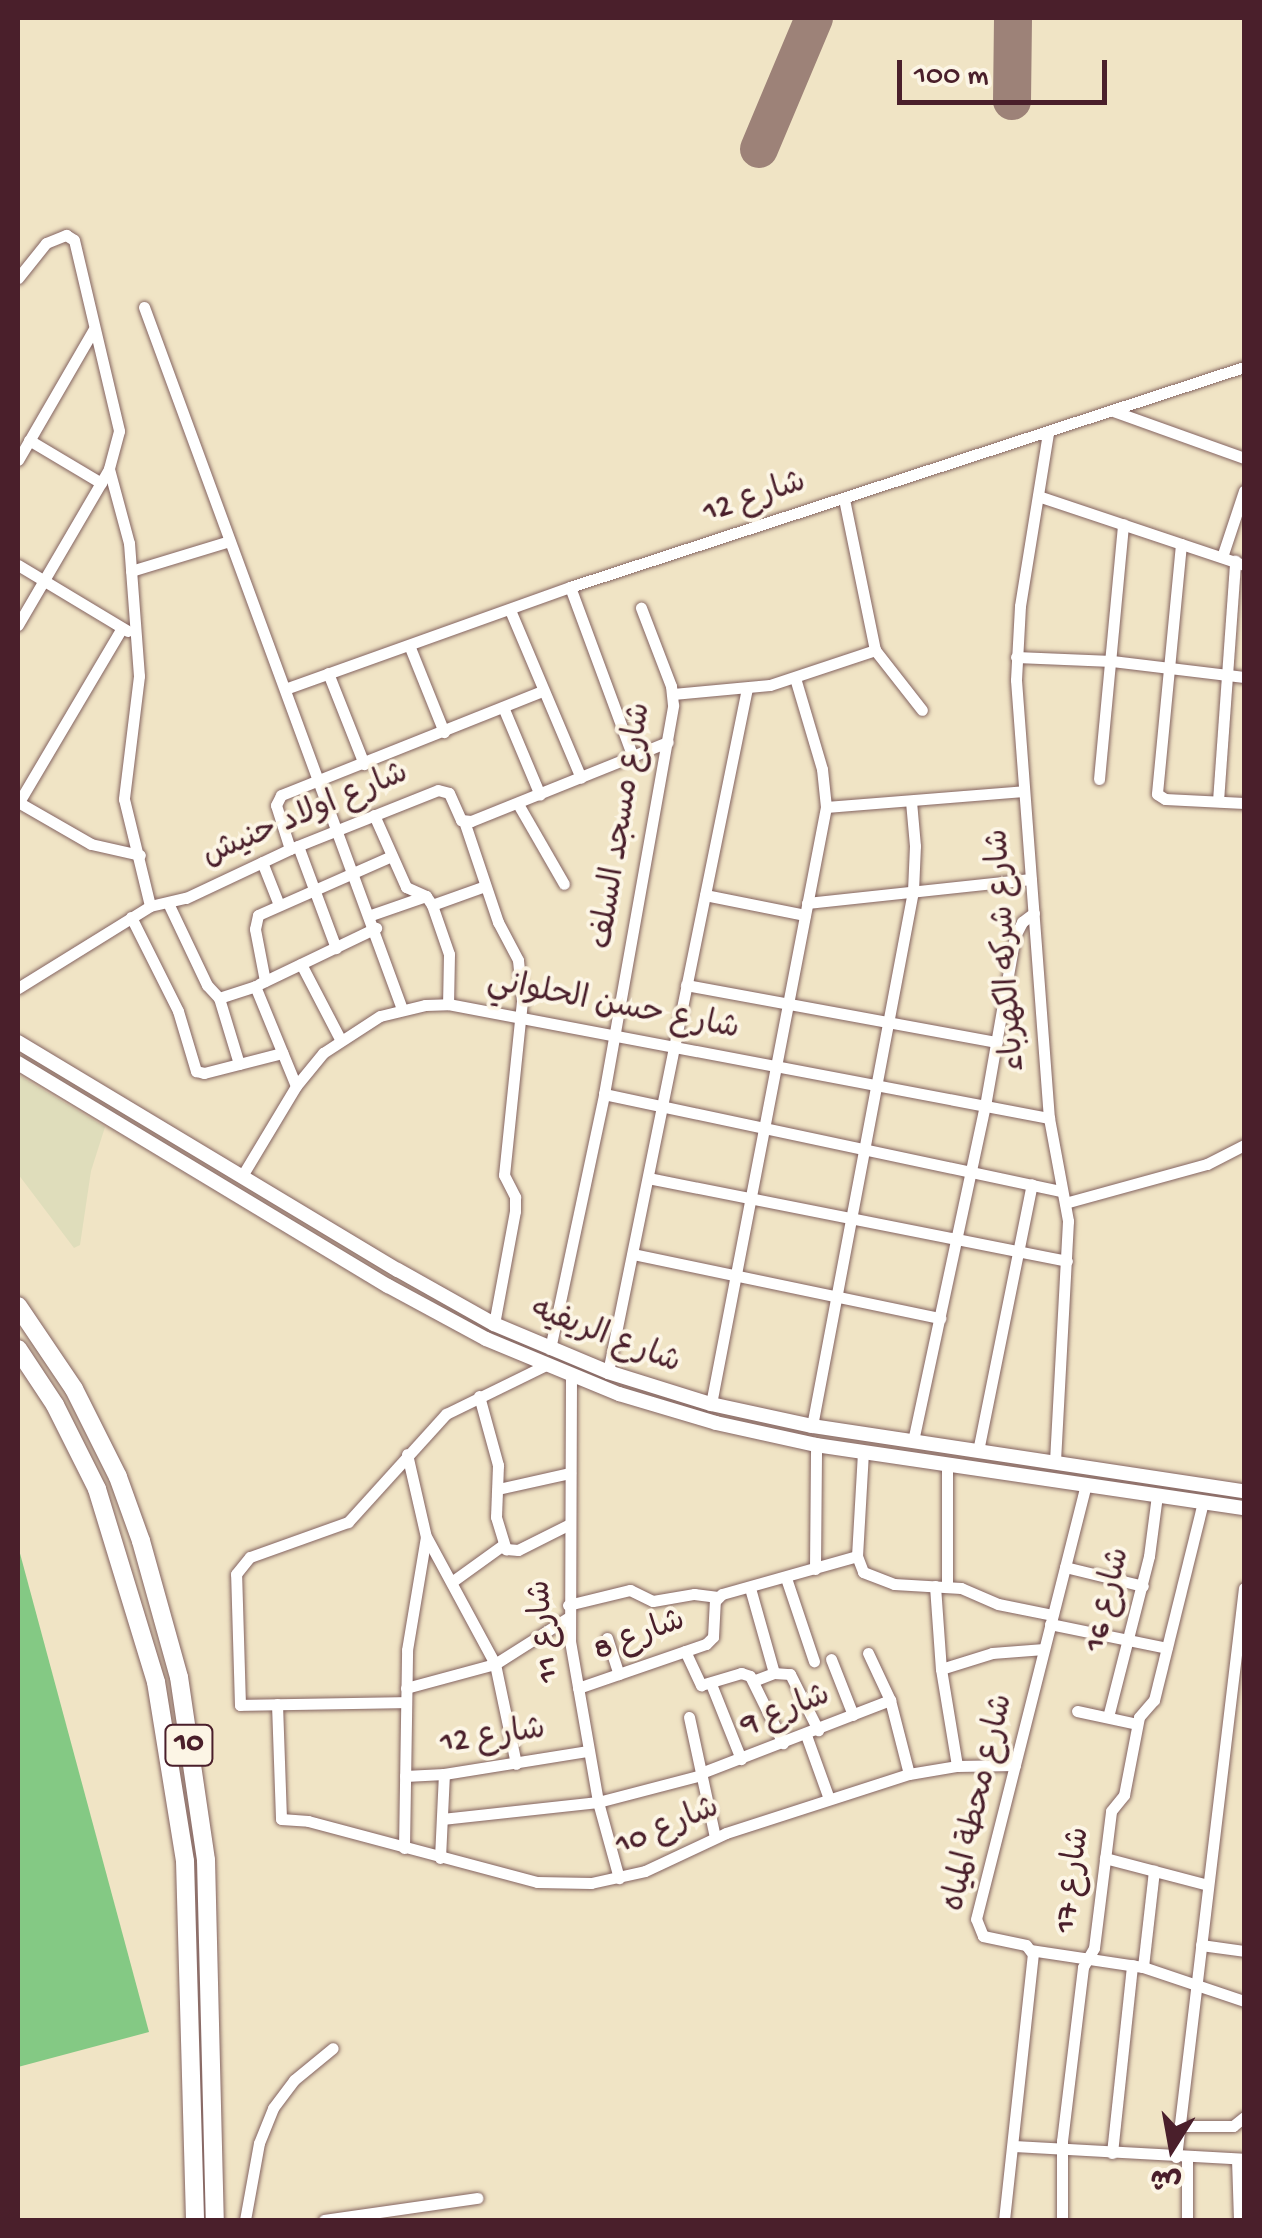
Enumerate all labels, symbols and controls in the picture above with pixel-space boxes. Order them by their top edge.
scale bar [902,40,1112,102]
text: 100 m [914,60,989,95]
street label: شارع 12 [699,464,811,534]
street label: شارع مسجد السلف [585,700,661,952]
street label: شارع اولاد حنيش [197,755,415,877]
street label: شارع شركه الكهرباء [980,827,1036,1073]
street label: شارع حسن الحلواني [484,964,742,1050]
street label: شارع الريفيه [525,1292,685,1384]
street label: شارع 16 [1078,1544,1140,1656]
street label: شارع 11 [522,1578,570,1684]
street label: شارع 8 [589,1603,691,1671]
street label: شارع 9 [736,1677,836,1747]
street label: شارع محطة المياه [936,1691,1024,1915]
street label: شارع 12 [438,1712,548,1764]
road number: 10 [164,1720,214,1770]
street label: شارع 10 [611,1790,725,1866]
street label: شارع 17 [1048,1825,1100,1935]
north arrow [1122,2098,1222,2198]
text: ش [1148,2159,1184,2197]

